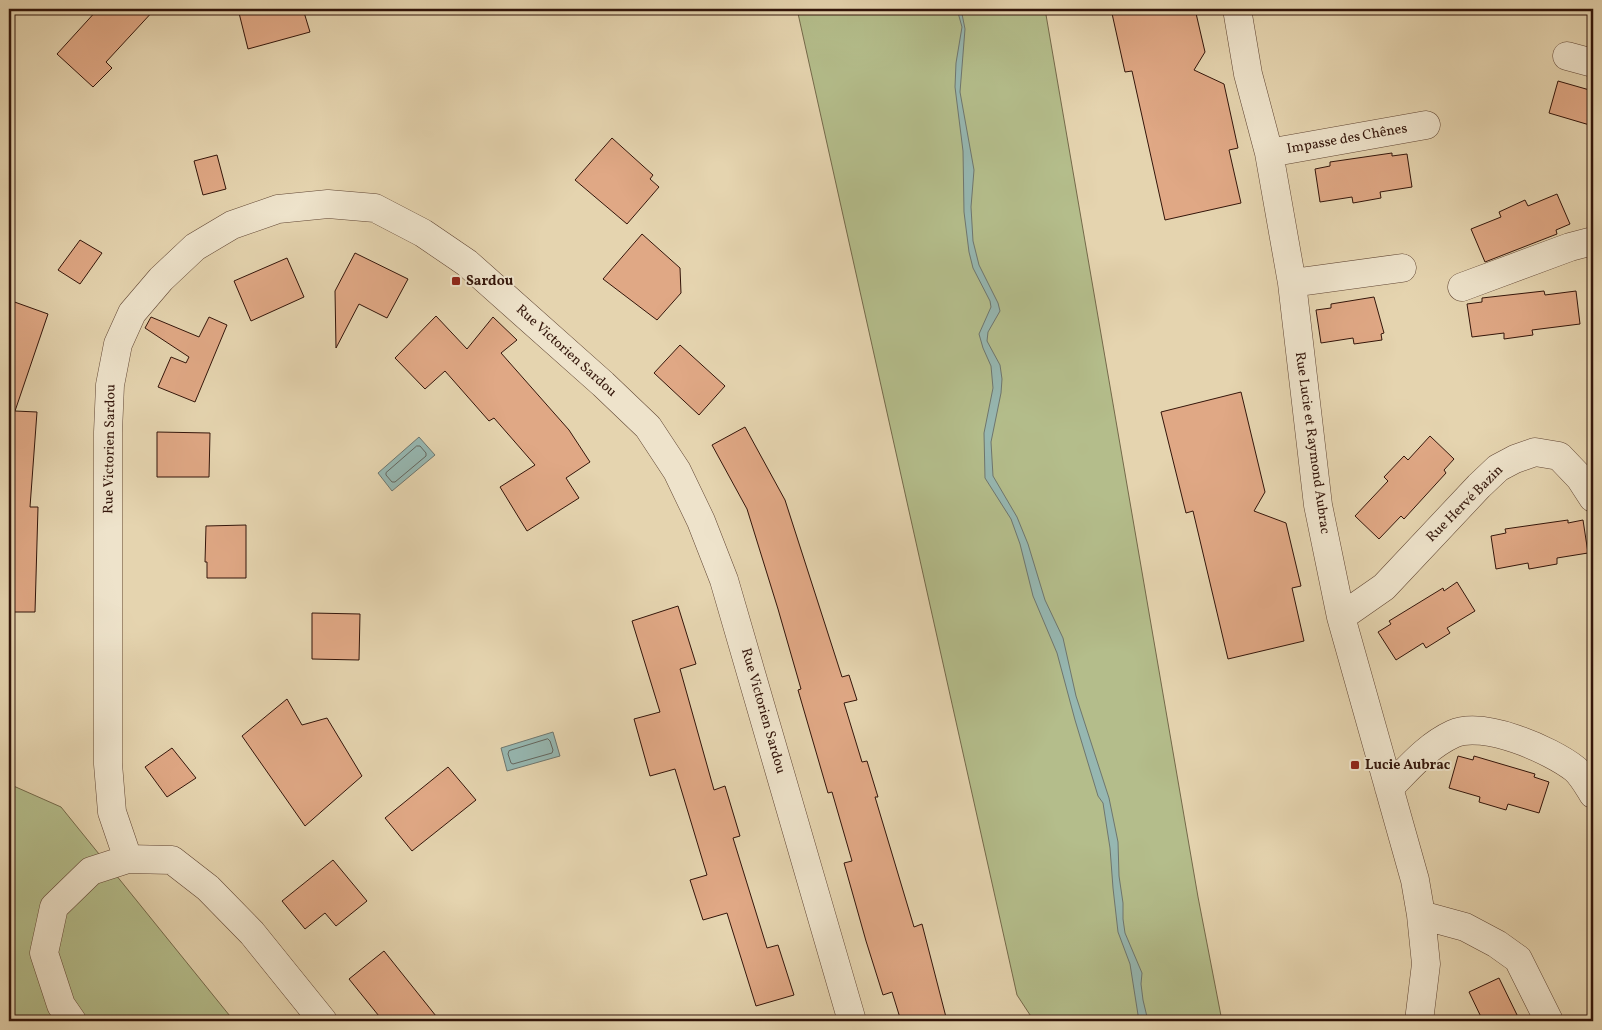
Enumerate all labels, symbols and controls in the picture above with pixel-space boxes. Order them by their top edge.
street label: Impasse des Chênes [1285,119,1409,159]
place label: Sardou [466,272,514,291]
marker: Sardou [450,275,462,287]
street label: Rue Victorien Sardou [511,301,621,402]
street label: Rue Lucie et Raymond Aubrac [1290,351,1334,535]
street label: Rue Victorien Sardou [99,384,121,514]
street label: Rue Hervé Bazin [1422,461,1508,547]
street label: Rue Victorien Sardou [736,646,790,776]
place label: Lucie Aubrac [1365,756,1451,775]
marker: Lucie Aubrac [1349,759,1361,771]

